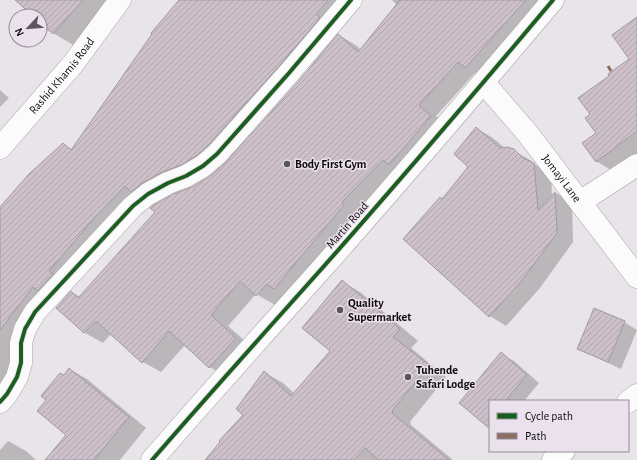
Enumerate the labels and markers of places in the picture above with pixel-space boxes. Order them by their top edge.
place label: Body First Gym [295,158,367,171]
marker: Body First Gym [282,159,292,169]
place label: Quality Supermarket [348,297,411,323]
marker: Quality Supermarket [335,305,345,315]
place label: Tuhende Safari Lodge [416,364,475,390]
marker: Tuhende Safari Lodge [403,372,413,382]

